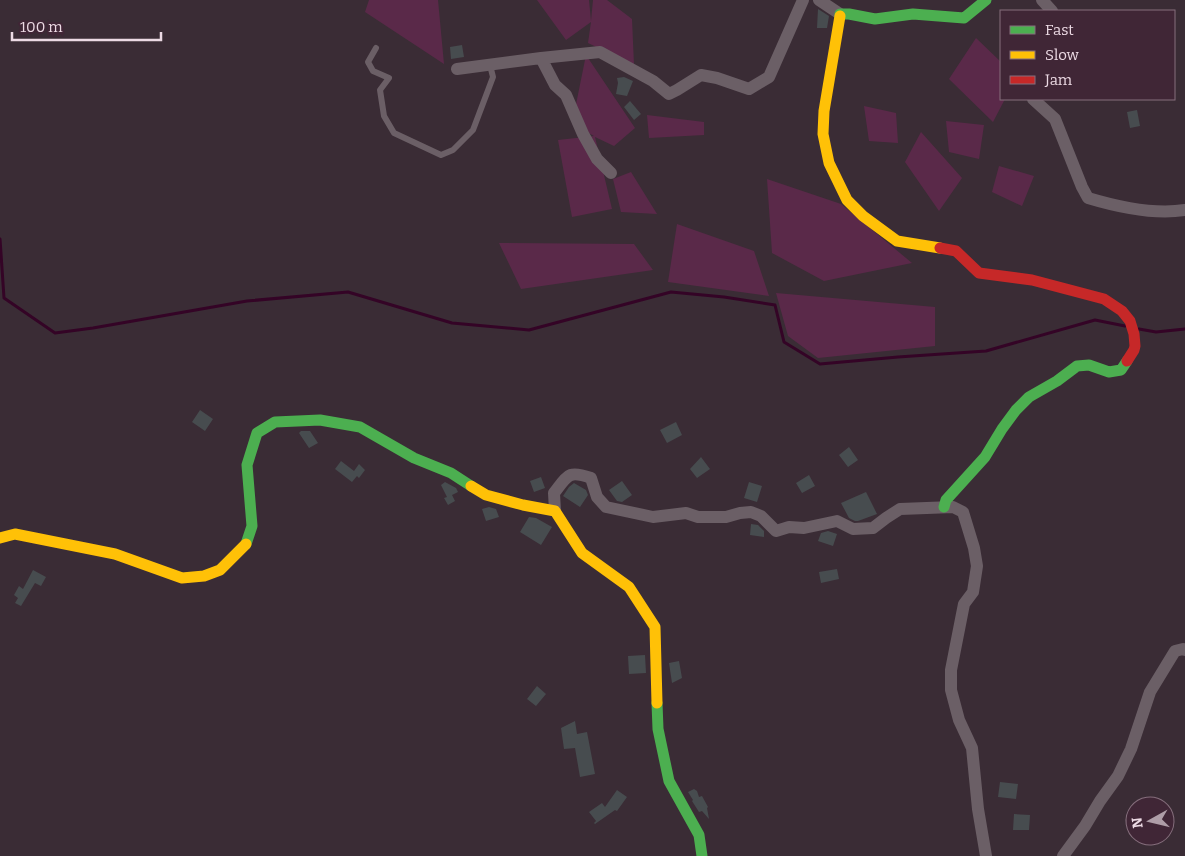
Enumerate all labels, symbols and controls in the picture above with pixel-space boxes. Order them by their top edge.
scale bar [12,10,161,42]
legend [1000,10,1175,100]
text: 100 m [20,18,63,36]
text: Fast [1045,21,1074,39]
text: Slow [1045,46,1080,64]
text: Jam [1044,71,1073,89]
north arrow [1125,796,1175,846]
text: N [1128,816,1147,829]

